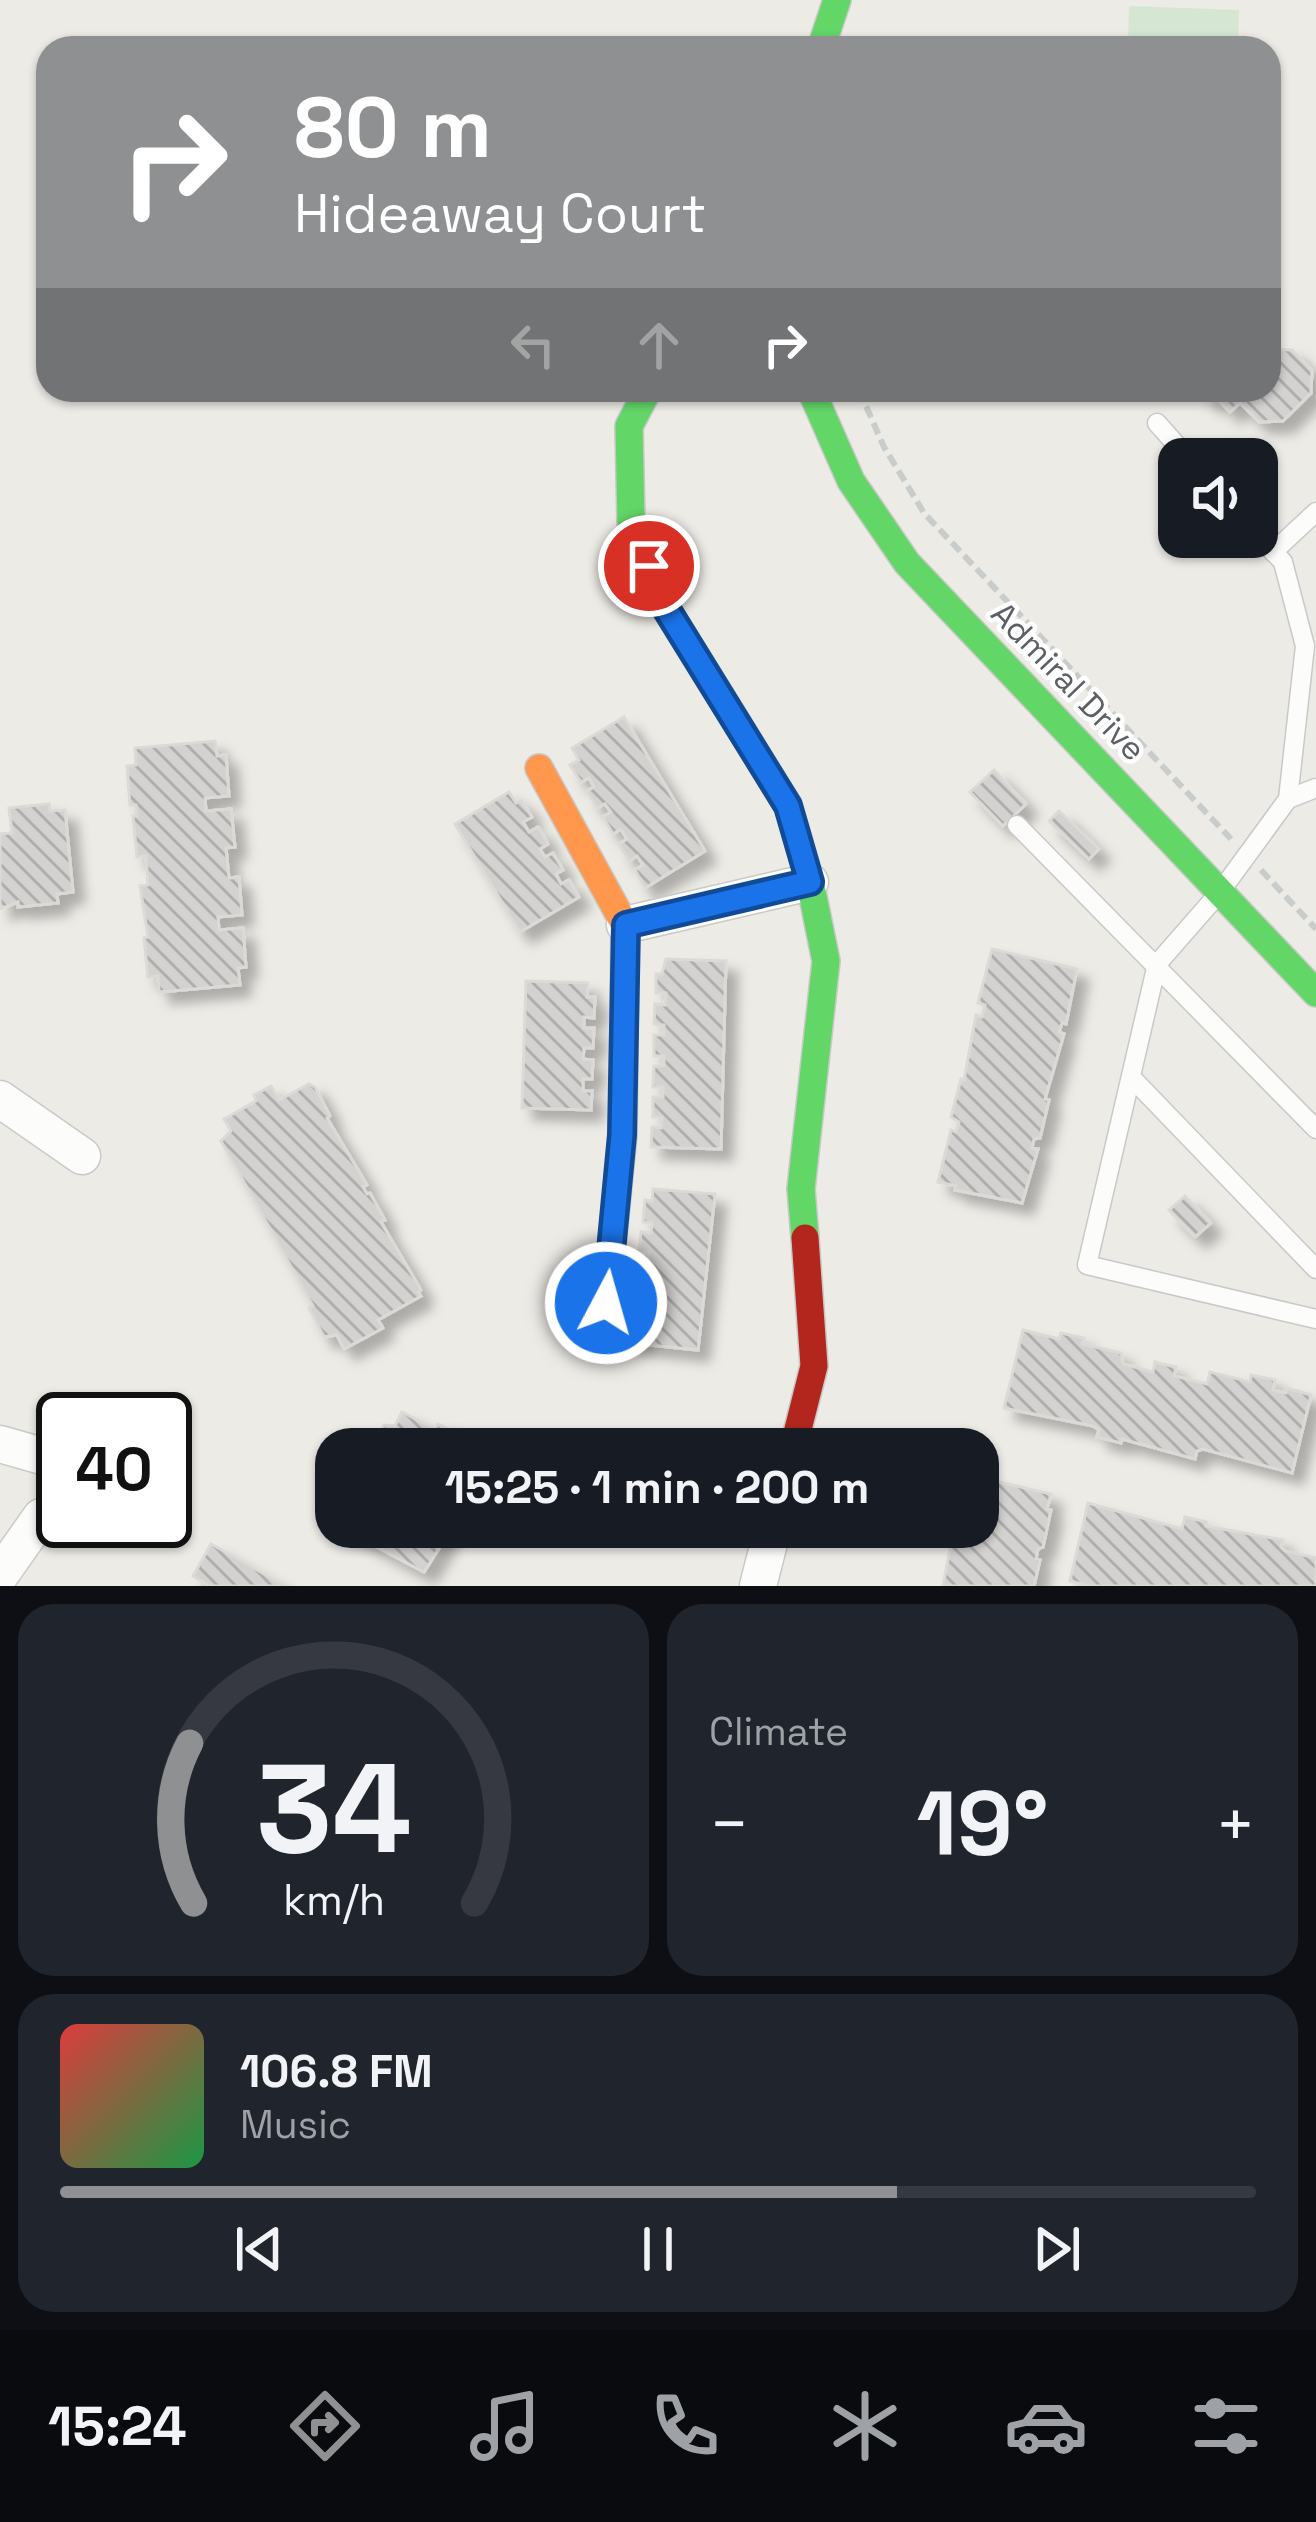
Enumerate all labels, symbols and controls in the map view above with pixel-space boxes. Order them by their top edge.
text: 80 m [294,74,492,182]
icon: right [96,84,252,240]
text: Hideaway Court [294,179,706,248]
icon: left [500,312,566,378]
icon: ahead [626,312,692,378]
icon: right [752,312,818,378]
map controls [1158,438,1278,558]
button: sound [1158,438,1278,558]
pin [598,515,700,617]
icon: arrive [616,533,682,599]
street label: Admiral Drive [982,593,1155,770]
position arrow [543,1240,669,1366]
speed limit sign: 40 [36,1392,192,1548]
text: 15:25 · 1 min · 200 m [445,1459,869,1516]
text: Climate [709,1707,848,1756]
text: 34 [256,1729,411,1888]
text: 19° [917,1766,1048,1881]
text: − [709,1782,750,1866]
text: + [1215,1782,1256,1866]
text: km/h [282,1873,385,1928]
text: 106.8 FM [240,2043,433,2100]
text: Music [240,2100,351,2149]
icon: previous [226,2216,292,2282]
icon: pause [625,2216,691,2282]
icon: next [1024,2216,1090,2282]
icon: directions [283,2384,367,2468]
icon: music [463,2384,547,2468]
icon: phone [643,2384,727,2468]
icon: climate [823,2384,907,2468]
icon: car [1004,2384,1088,2468]
icon: filters [1184,2384,1268,2468]
text: 15:24 [48,2392,187,2461]

